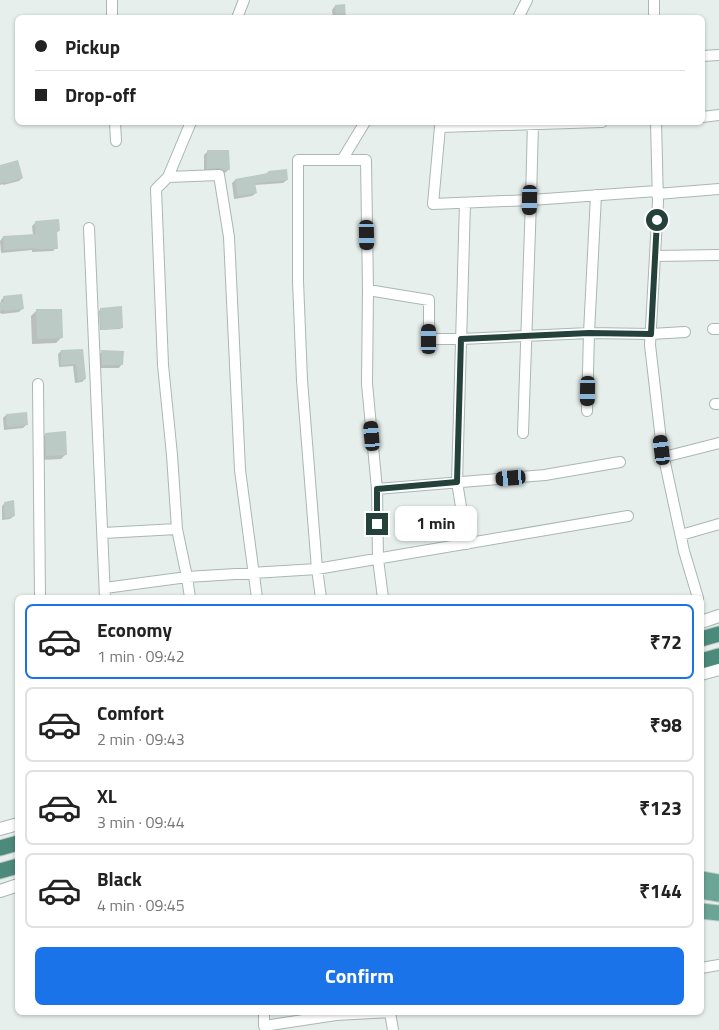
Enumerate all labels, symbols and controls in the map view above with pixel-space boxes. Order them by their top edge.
text: Pickup [65,32,120,61]
text: Drop-off [65,80,136,109]
car [522,185,537,215]
route start [646,209,668,231]
car [359,220,374,250]
car [421,324,436,354]
car [580,376,595,406]
car [363,420,380,452]
car [652,434,671,466]
car [495,469,526,487]
callout: 1 min [394,506,477,542]
text: 1 min [417,511,455,535]
route end [366,513,388,535]
text: Economy [97,615,172,644]
icon: car [37,619,82,664]
text: ₹72 [650,627,682,656]
text: 1 min · 09:42 [97,644,185,668]
text: Comfort [97,698,164,727]
icon: car [37,702,82,747]
text: ₹98 [650,710,682,739]
text: 2 min · 09:43 [97,727,185,751]
text: XL [97,781,117,810]
icon: car [37,785,82,830]
text: ₹123 [639,793,682,822]
text: 3 min · 09:44 [97,810,185,834]
text: Black [97,864,142,893]
icon: car [37,868,82,913]
text: ₹144 [639,876,682,905]
text: 4 min · 09:45 [97,893,185,917]
button: Confirm [35,947,684,1005]

